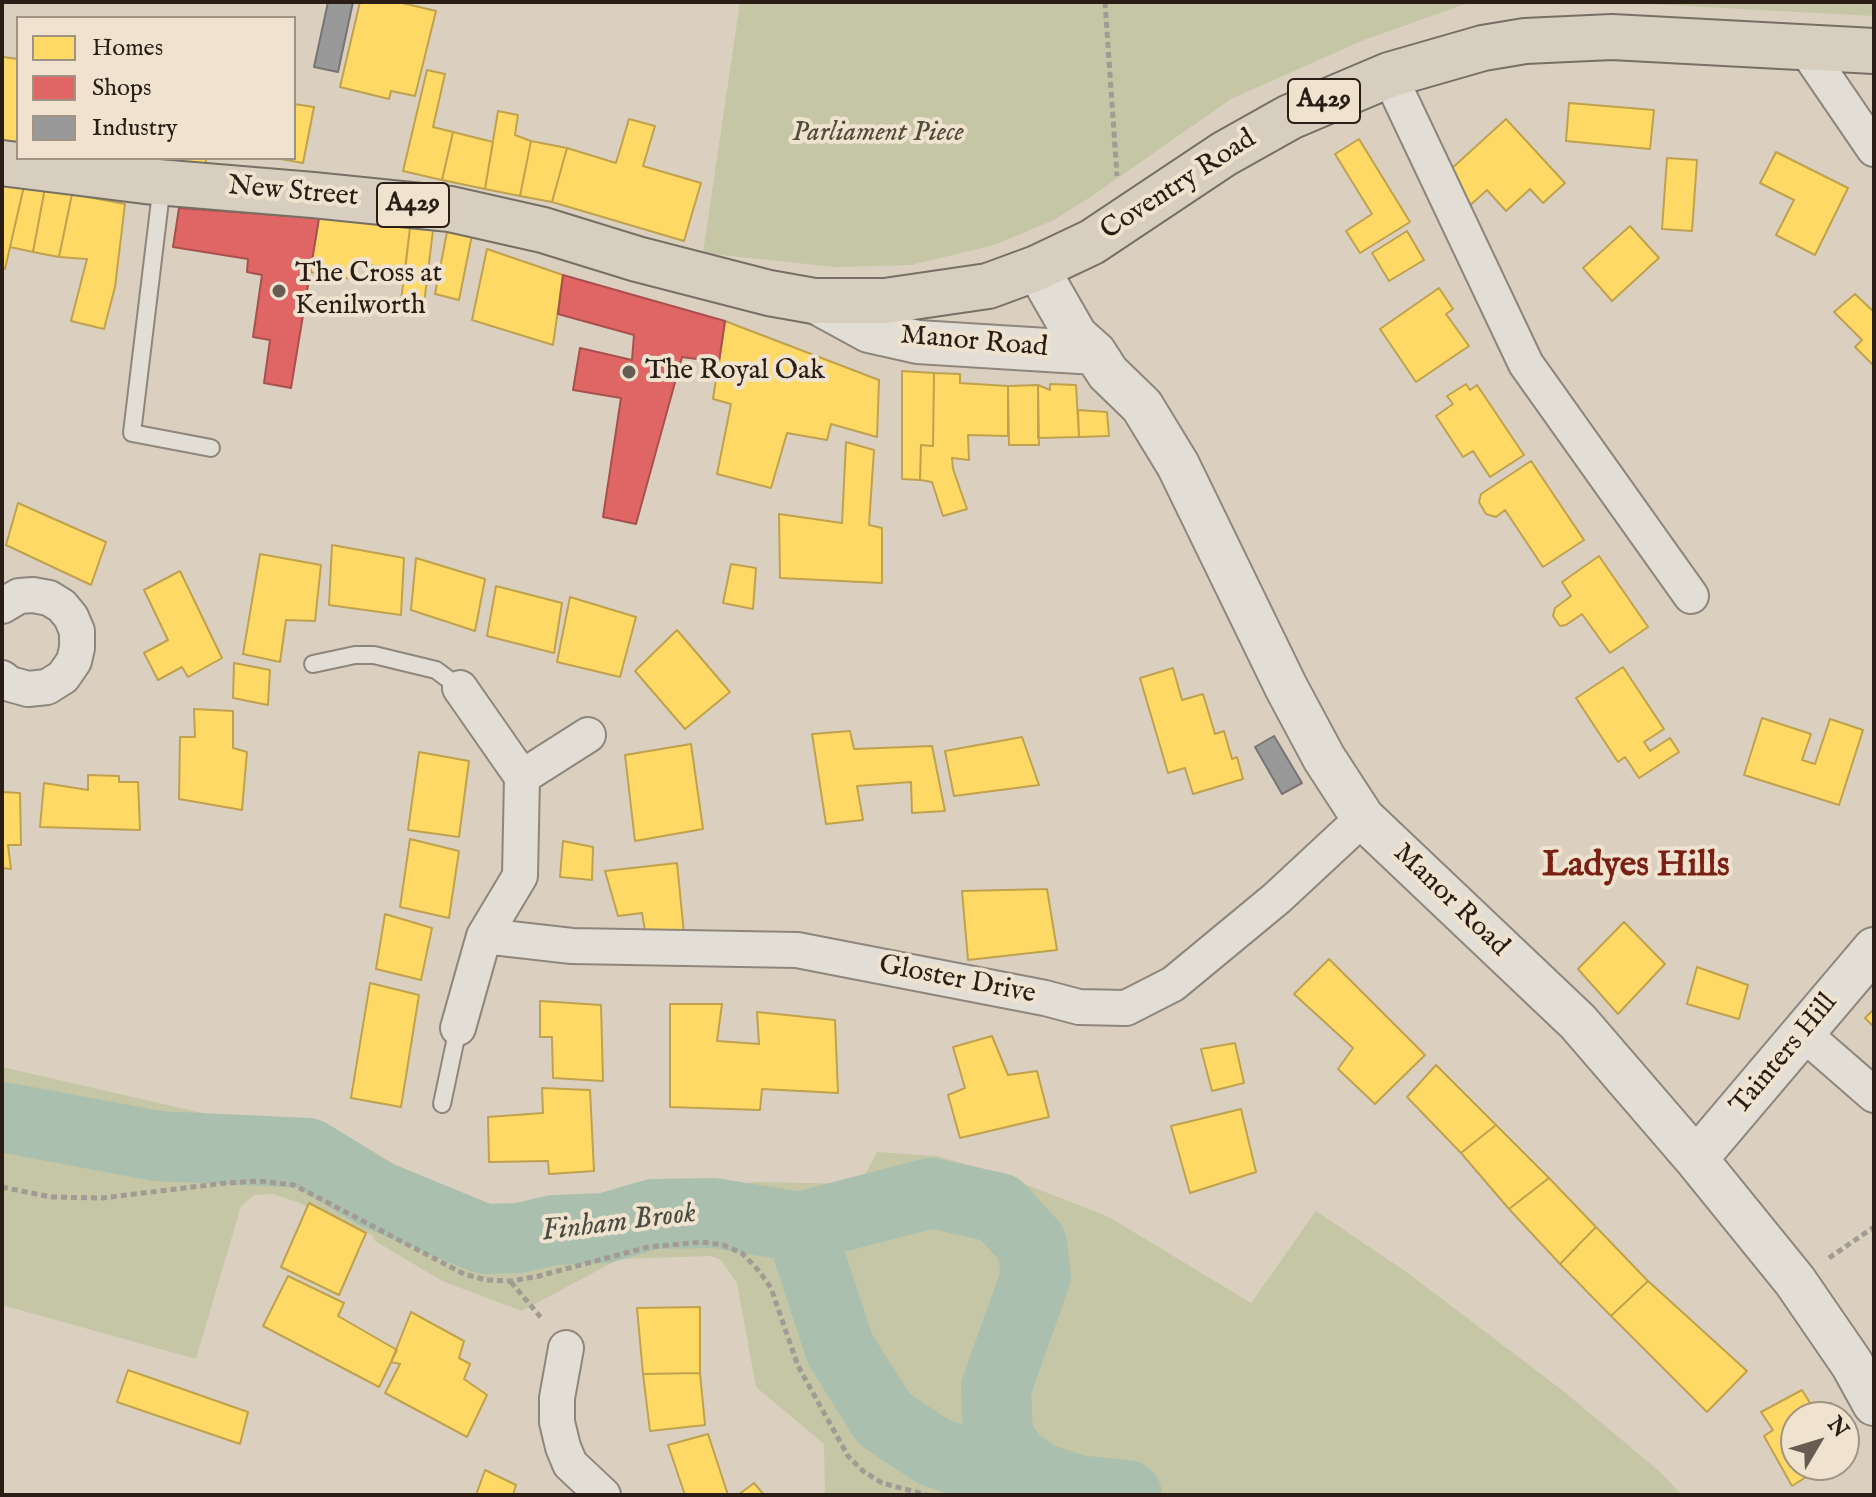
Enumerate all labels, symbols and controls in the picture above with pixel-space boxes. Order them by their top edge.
legend [16,16,296,160]
text: Homes [92,33,163,64]
text: Shops [92,73,151,104]
road number: A429 [1288,79,1360,123]
text: Industry [92,113,178,144]
park label: Parliament Piece [792,117,964,151]
street label: Coventry Road [1095,123,1263,249]
street label: New Street [227,171,359,215]
road number: A429 [377,183,449,227]
place label: The Cross at Kenilworth [295,258,442,324]
marker: The Cross at Kenilworth [270,282,288,300]
street label: Manor Road [899,320,1049,366]
place label: The Royal Oak [645,355,825,389]
marker: The Royal Oak [620,363,638,381]
street label: Manor Road [1385,837,1515,965]
district label: Ladyes Hills [1542,846,1730,890]
street label: Gloster Drive [876,949,1038,1013]
street label: Tainters Hill [1724,987,1846,1123]
water label: Finham Brook [540,1197,698,1251]
north arrow [1780,1401,1860,1481]
text: N [1820,1411,1854,1444]

